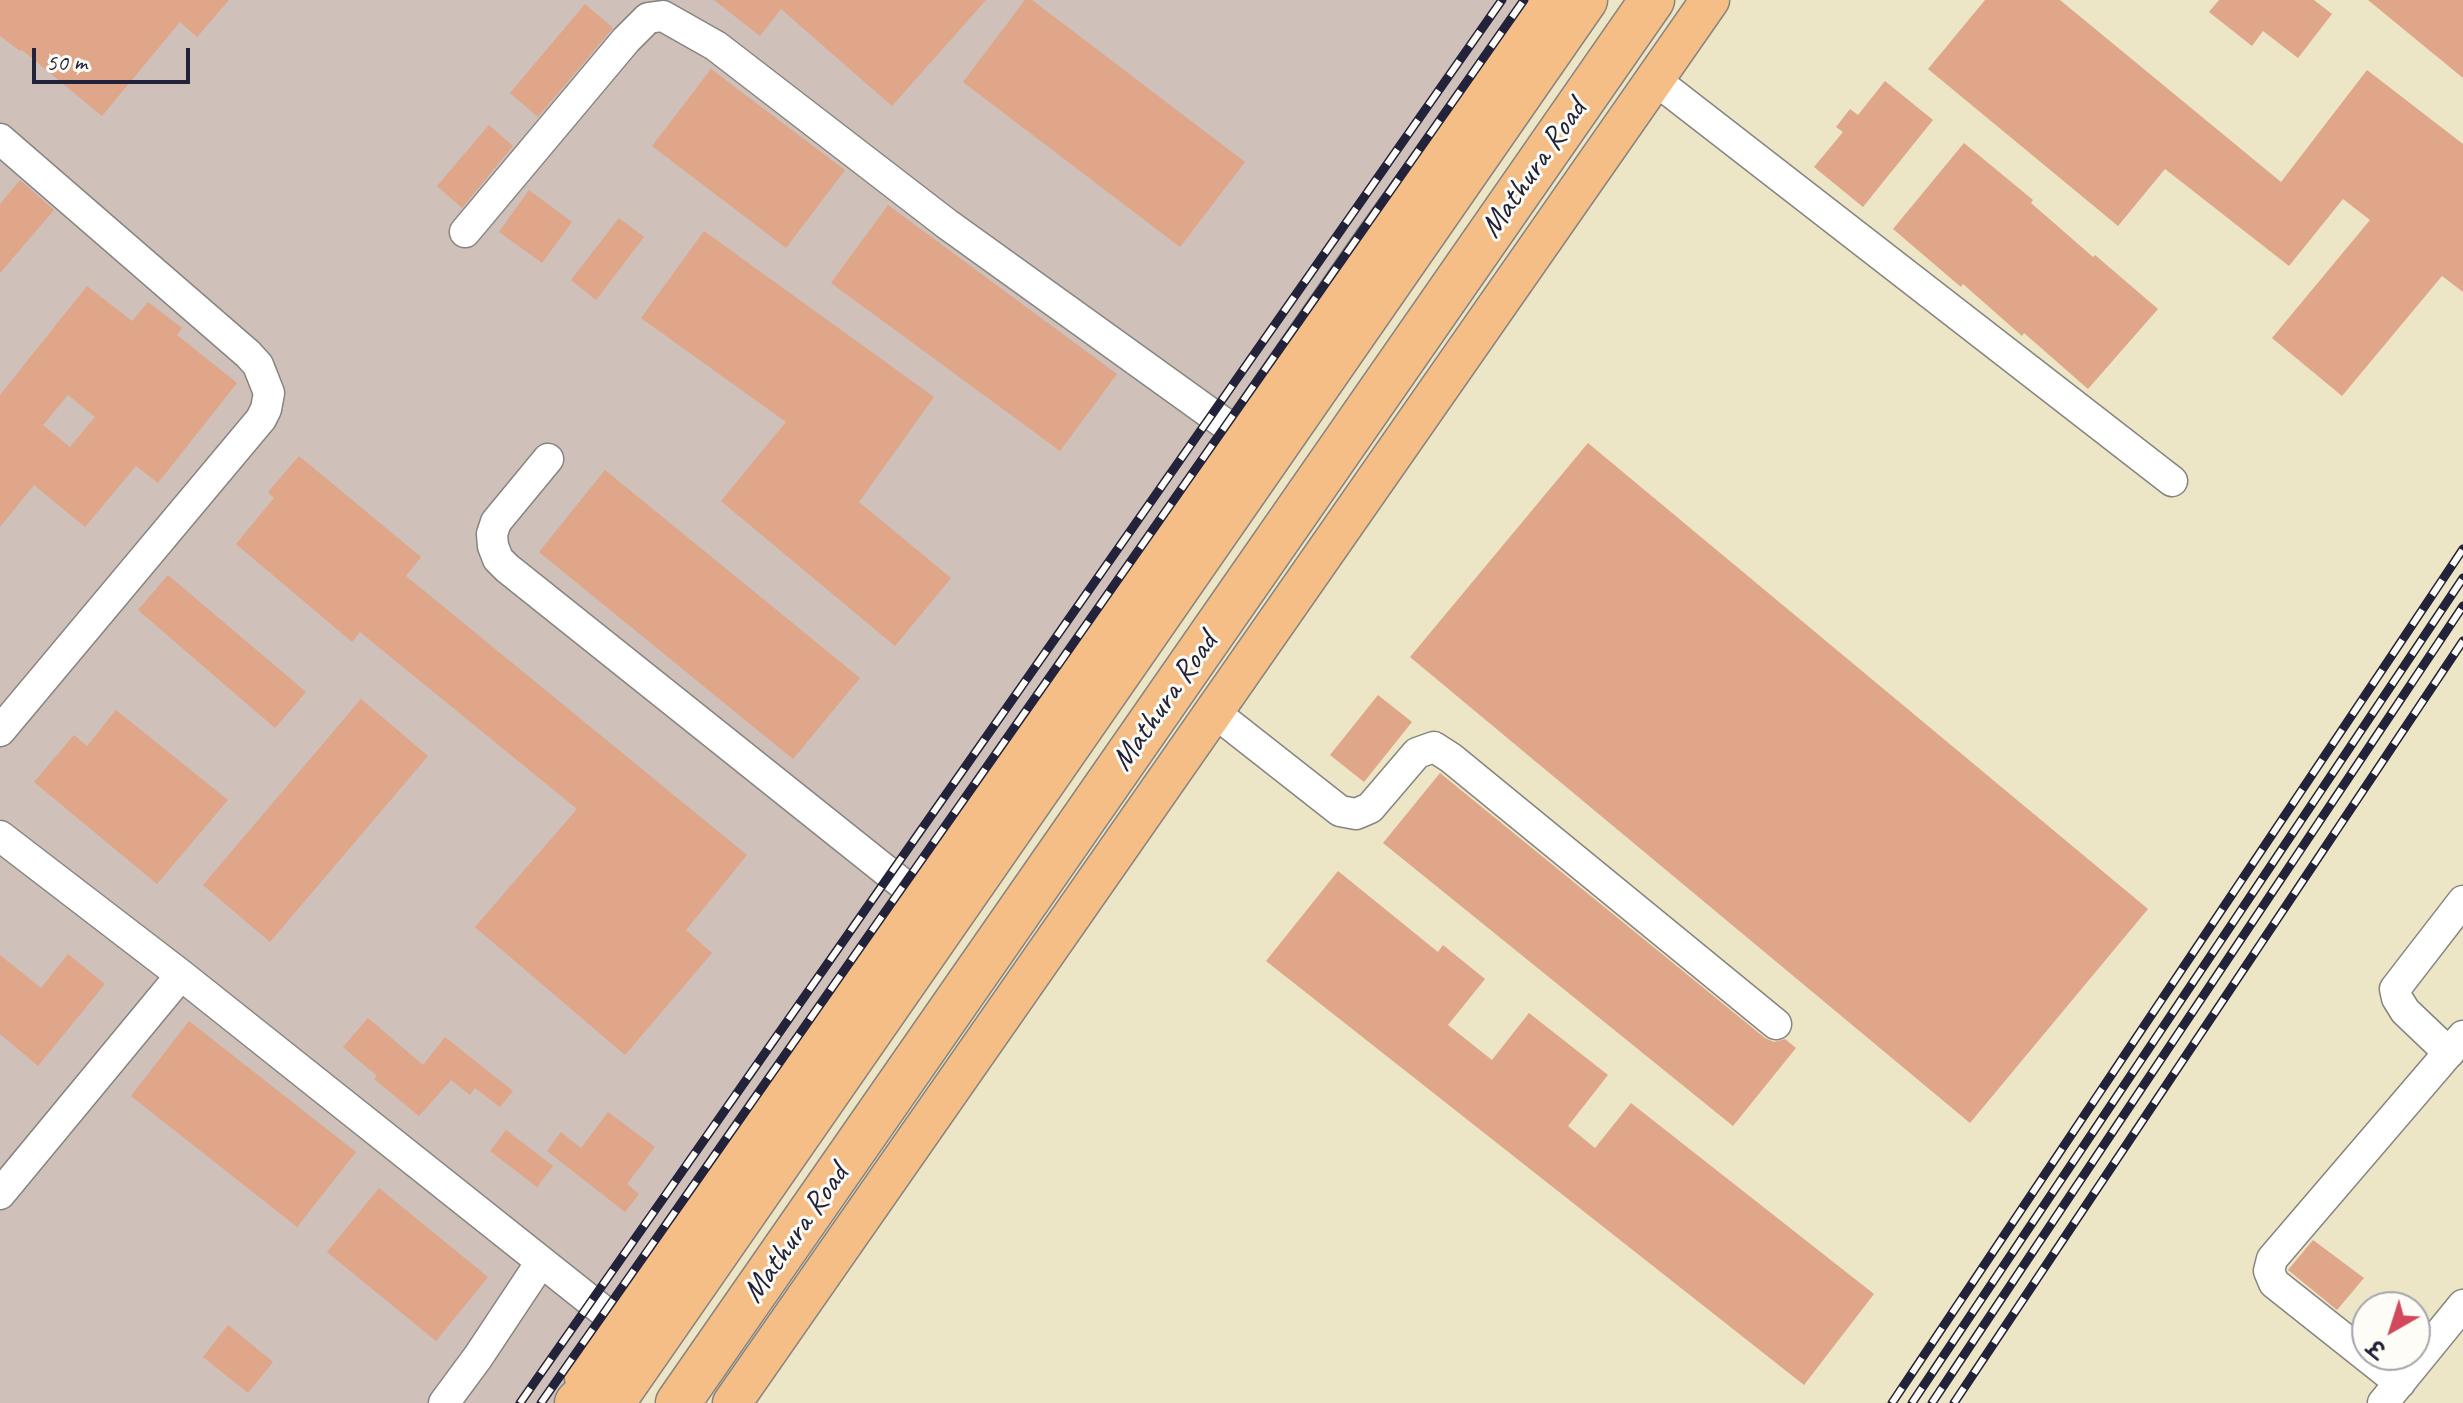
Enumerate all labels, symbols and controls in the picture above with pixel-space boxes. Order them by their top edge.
scale bar [36,32,194,82]
text: 50 m [46,47,87,77]
street label: Mathura Road [1472,92,1596,246]
street label: Mathura Road [1103,625,1227,779]
street label: Mathura Road [734,1157,858,1311]
north arrow [2351,1291,2431,1371]
text: उ [2363,1333,2392,1364]

